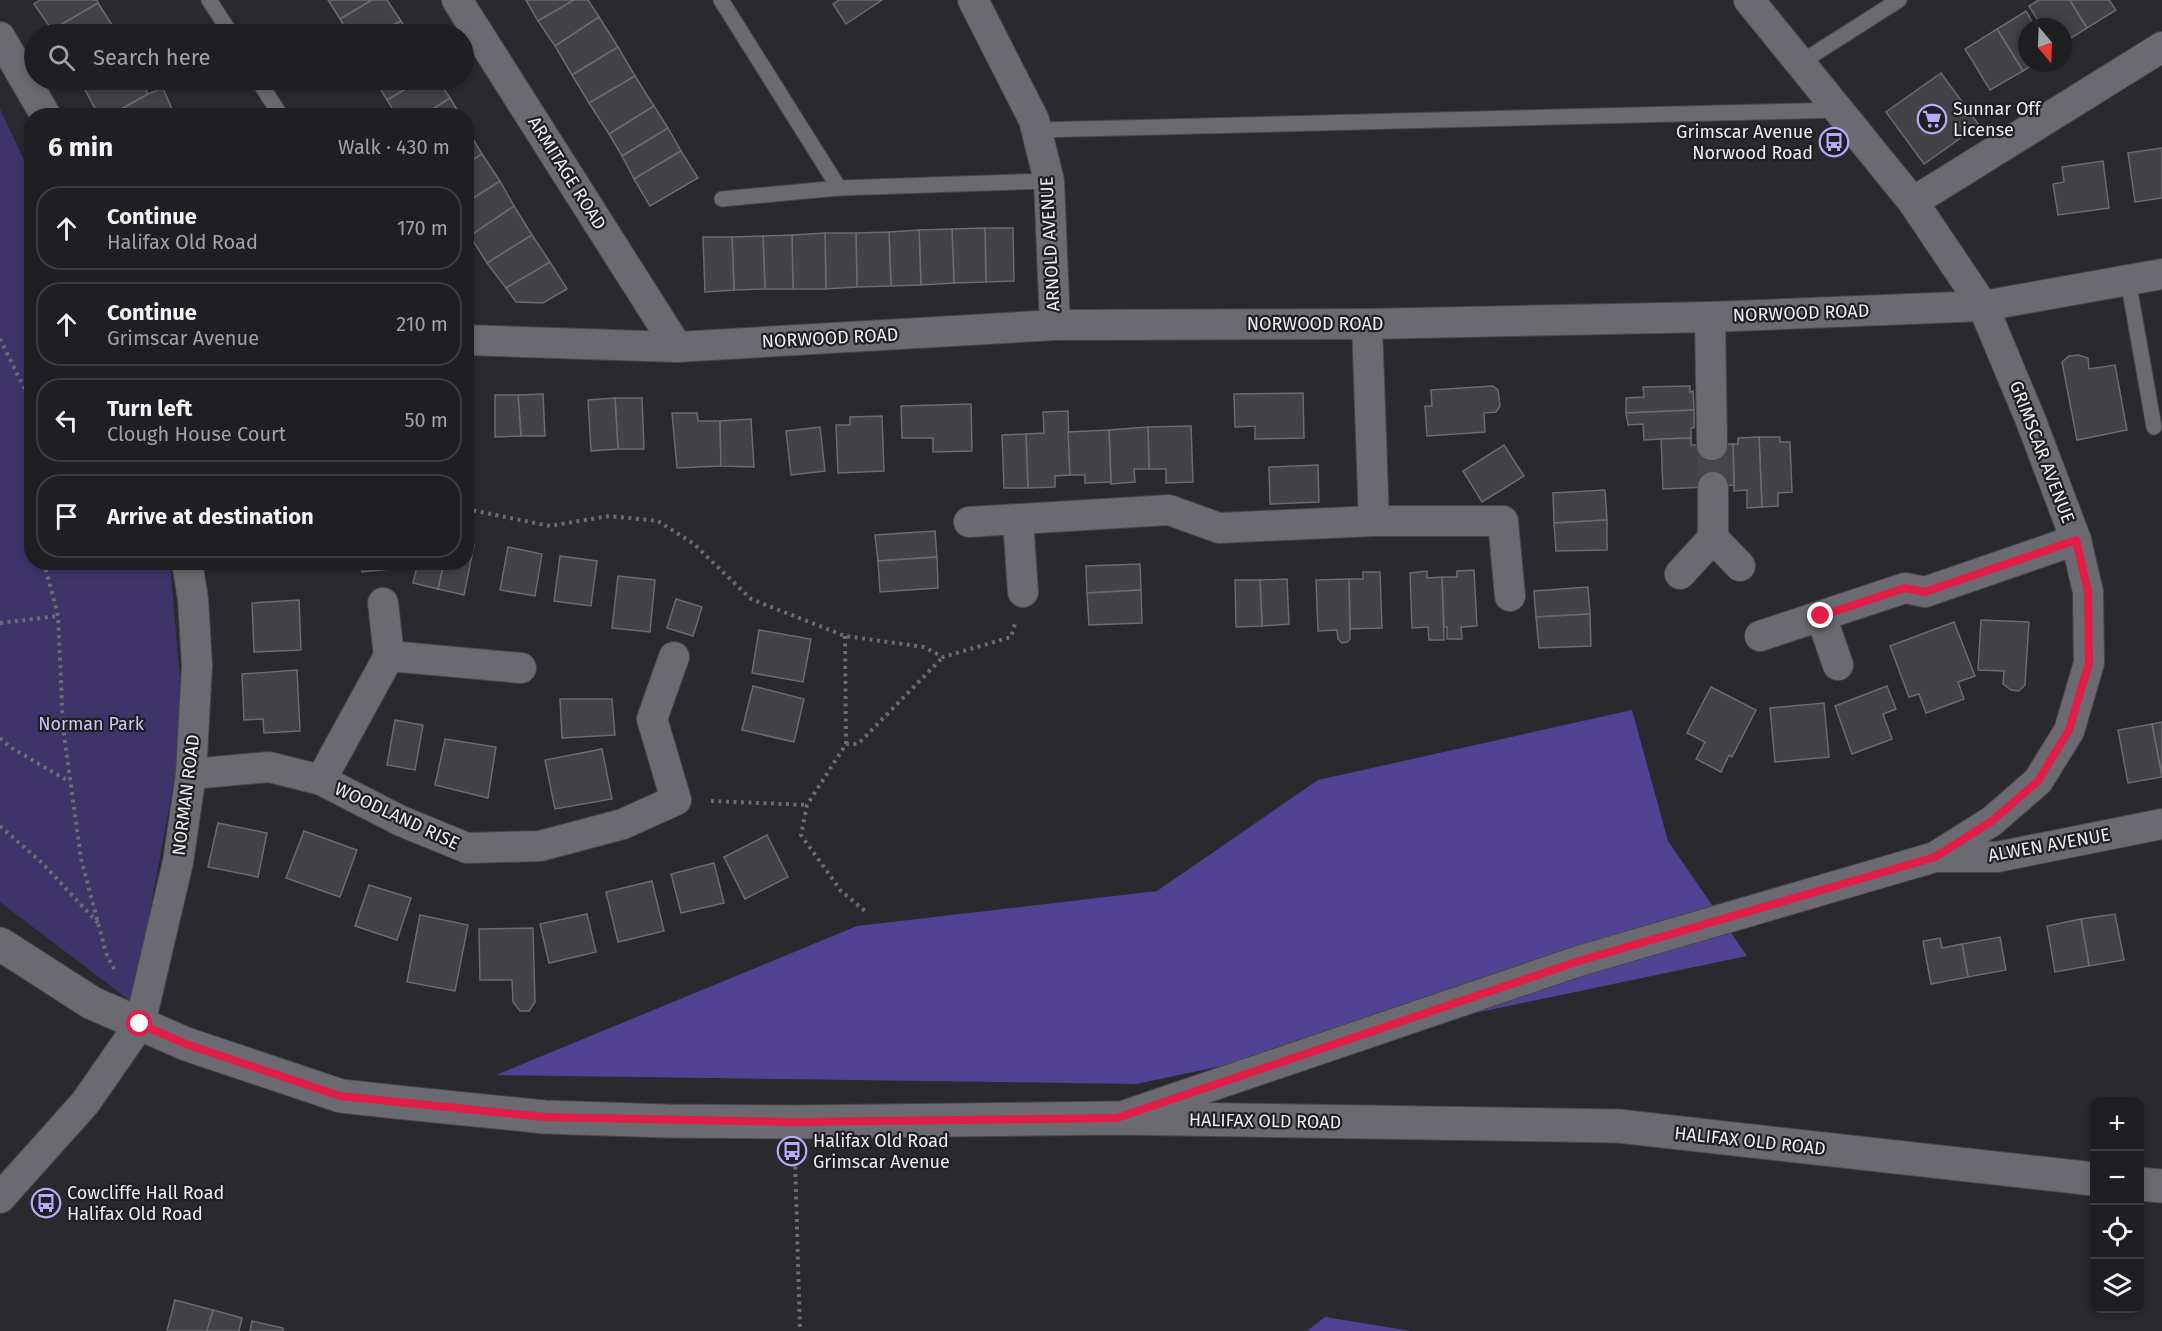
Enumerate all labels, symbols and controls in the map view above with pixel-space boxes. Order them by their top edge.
north arrow [2018,18,2072,72]
search box [24,24,474,90]
icon: search [45,41,78,74]
text: Search here [93,44,211,71]
place label: Sunnar Off License [1953,98,2042,141]
supermarket icon: Sunnar Off License [1916,103,1948,135]
street label: ARMITAGE ROAD [523,112,611,234]
place label: Grimscar Avenue Norwood Road [1676,121,1813,164]
bus stop icon: Grimscar Avenue Norwood Road [1818,126,1850,158]
text: 6 min [48,132,113,163]
text: Walk · 430 m [338,135,450,159]
street label: ARNOLD AVENUE [1035,176,1065,312]
text: Continue [107,203,197,230]
icon: ahead [50,212,83,245]
text: 170 m [397,216,448,240]
text: Halifax Old Road [107,230,258,254]
text: Continue [107,299,197,326]
street label: NORWOOD ROAD [1732,300,1870,326]
icon: ahead [50,308,83,341]
text: 210 m [396,312,448,336]
street label: NORWOOD ROAD [1247,313,1383,335]
street label: NORWOOD ROAD [761,323,899,353]
text: Grimscar Avenue [107,326,259,350]
street label: GRIMSCAR AVENUE [2005,378,2079,526]
text: Turn left [107,395,192,422]
icon: left [50,404,83,437]
text: 50 m [404,408,448,432]
text: Clough House Court [107,422,286,446]
icon: arrive [50,500,83,533]
text: Arrive at destination [107,503,314,530]
route end [1807,602,1833,628]
park label: Norman Park [38,713,145,735]
street label: NORMAN ROAD [168,733,204,857]
street label: WOODLAND RISE [331,778,463,854]
street label: ALWEN AVENUE [1986,823,2112,867]
route start [126,1010,152,1036]
map controls [2090,1097,2144,1313]
button: + [2090,1097,2144,1151]
street label: HALIFAX OLD ROAD [1189,1109,1341,1133]
street label: HALIFAX OLD ROAD [1673,1122,1827,1160]
place label: Halifax Old Road Grimscar Avenue [813,1130,950,1173]
bus stop icon: Halifax Old Road Grimscar Avenue [776,1135,808,1167]
button: − [2090,1151,2144,1205]
place label: Cowcliffe Hall Road Halifax Old Road [67,1182,224,1225]
bus stop icon: Cowcliffe Hall Road Halifax Old Road [30,1187,62,1219]
button: locate [2090,1205,2144,1259]
button: layers [2090,1259,2144,1313]

